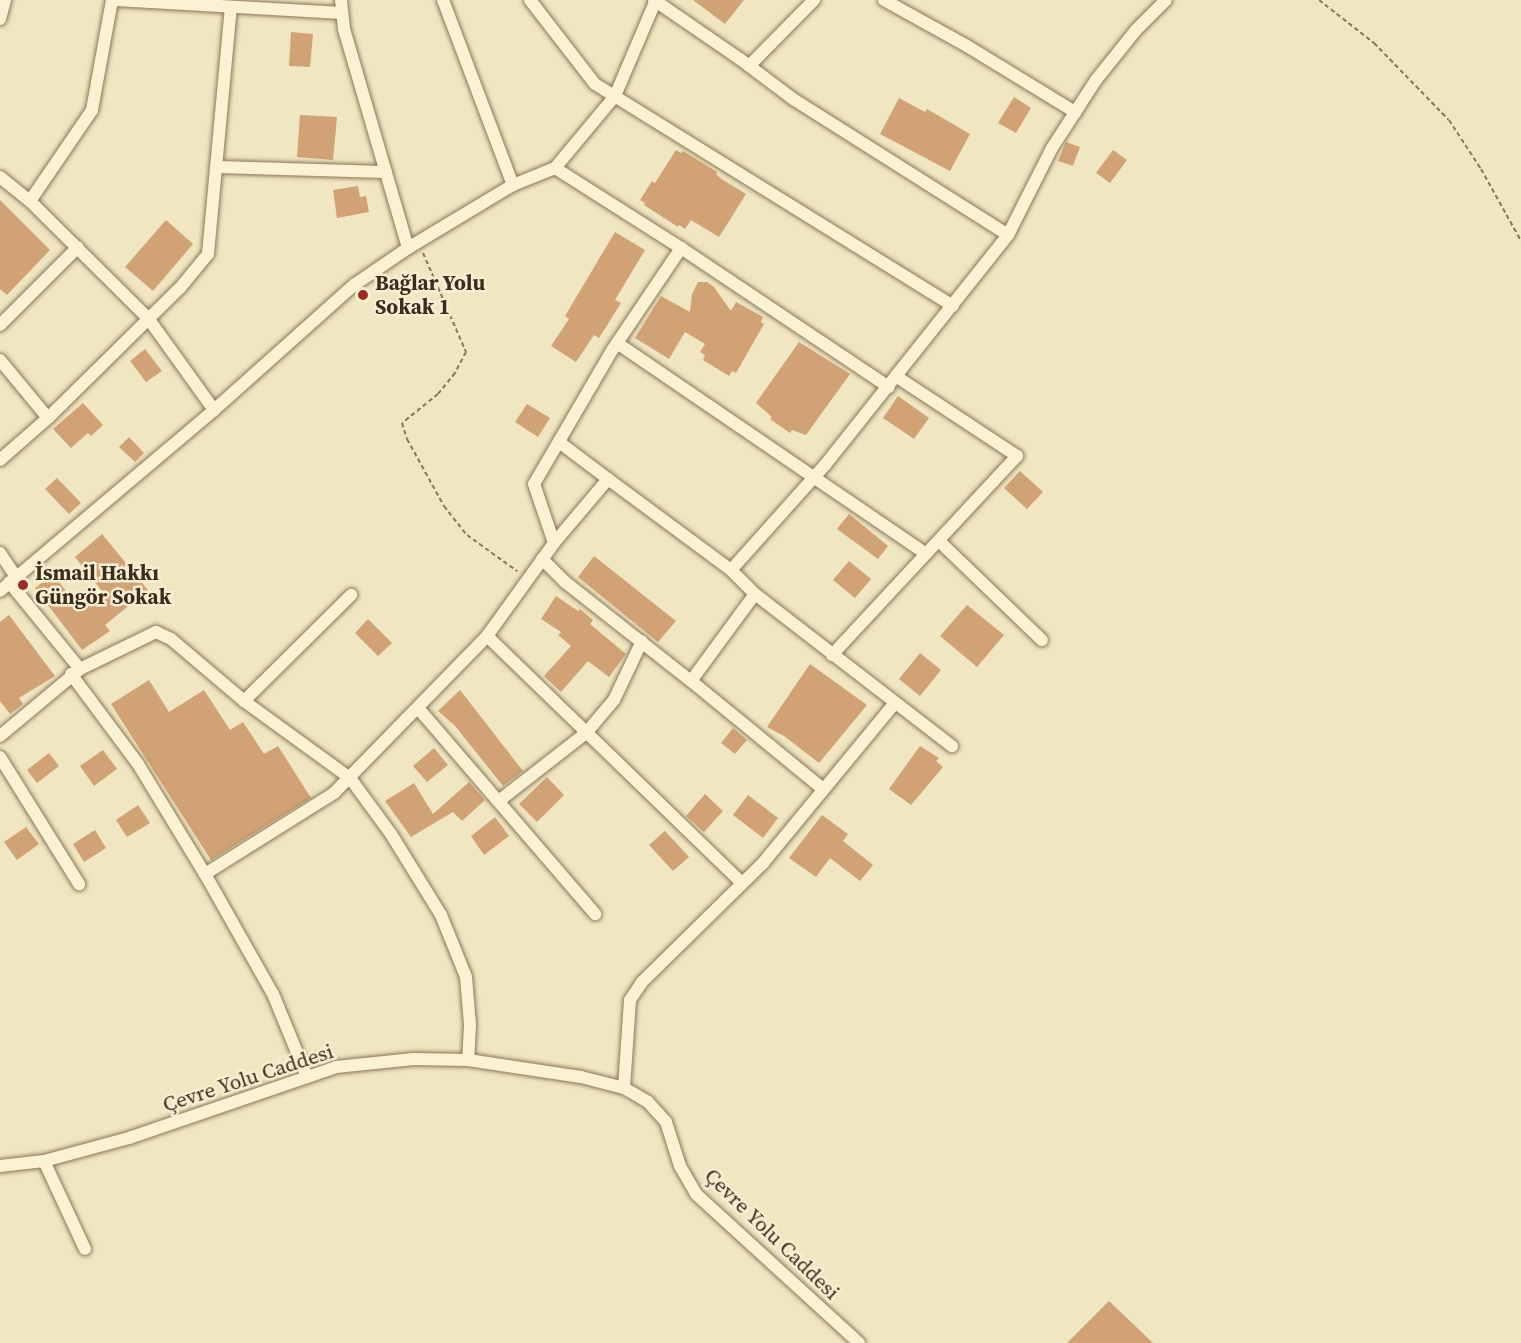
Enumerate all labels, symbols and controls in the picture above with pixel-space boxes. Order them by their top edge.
place label: Bağlar Yolu Sokak 1 [375,270,486,320]
marker: Bağlar Yolu Sokak 1 [356,288,370,302]
place label: İsmail Hakkı Güngör Sokak [35,560,171,610]
marker: İsmail Hakkı Güngör Sokak [16,578,30,592]
street label: Çevre Yolu Caddesi [159,1038,337,1118]
street label: Çevre Yolu Caddesi [699,1163,845,1305]

